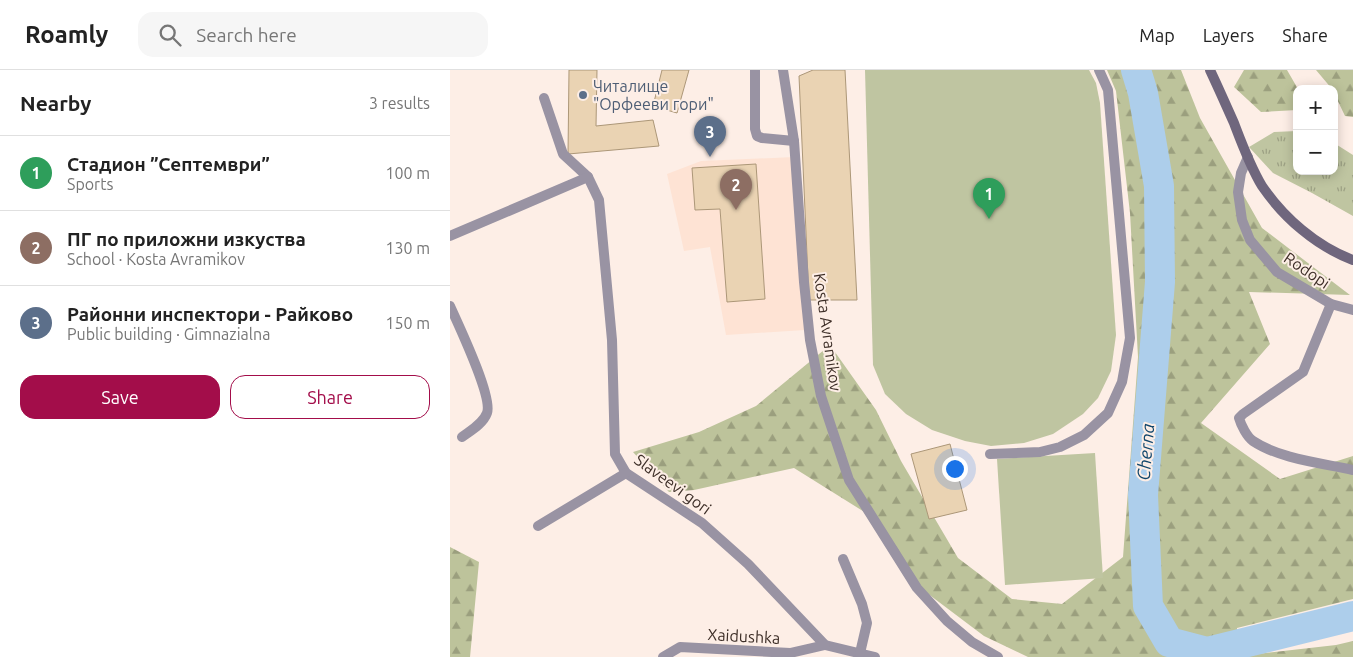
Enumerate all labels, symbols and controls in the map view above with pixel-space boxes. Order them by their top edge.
search box [138,12,488,57]
text: Roamly [25,21,108,48]
icon: search [156,21,184,49]
text: Search here [196,24,297,46]
text: Map [1139,25,1175,45]
text: Layers [1203,25,1254,45]
text: Share [1282,25,1328,45]
place label: Читалище "Орфееви гори" [593,77,714,113]
map controls [1293,85,1338,175]
button: + [1293,85,1338,130]
marker: Читалище "Орфееви гори" [577,89,589,101]
text: Nearby [20,91,91,115]
text: 3 results [369,94,430,112]
pin: 3 [694,116,726,157]
button: − [1293,130,1338,175]
text: Стадион ”Септември” [67,153,270,175]
text: 1 [31,164,41,182]
text: 100 m [385,164,430,182]
pin: 2 [720,169,752,210]
text: Sports [67,175,113,193]
pin: 1 [973,178,1005,219]
text: ПГ по приложни изкуства [67,228,306,250]
text: 2 [31,239,41,257]
text: 130 m [385,239,430,257]
street label: Rodopi [1281,248,1333,292]
text: School · Kosta Avramikov [67,250,245,268]
street label: Kosta Avramikov [811,272,845,392]
text: Районни инспектори - Райково [67,303,353,325]
text: 3 [31,314,41,332]
text: 150 m [385,314,430,332]
text: Public building · Gimnazialna [67,325,270,343]
button: Save [20,375,220,419]
button: Share [230,375,430,419]
water label: Cherna [1133,422,1157,481]
street label: Slaveevi gori [631,450,715,518]
your location [942,456,968,482]
street label: Xaidushka [707,625,781,647]

